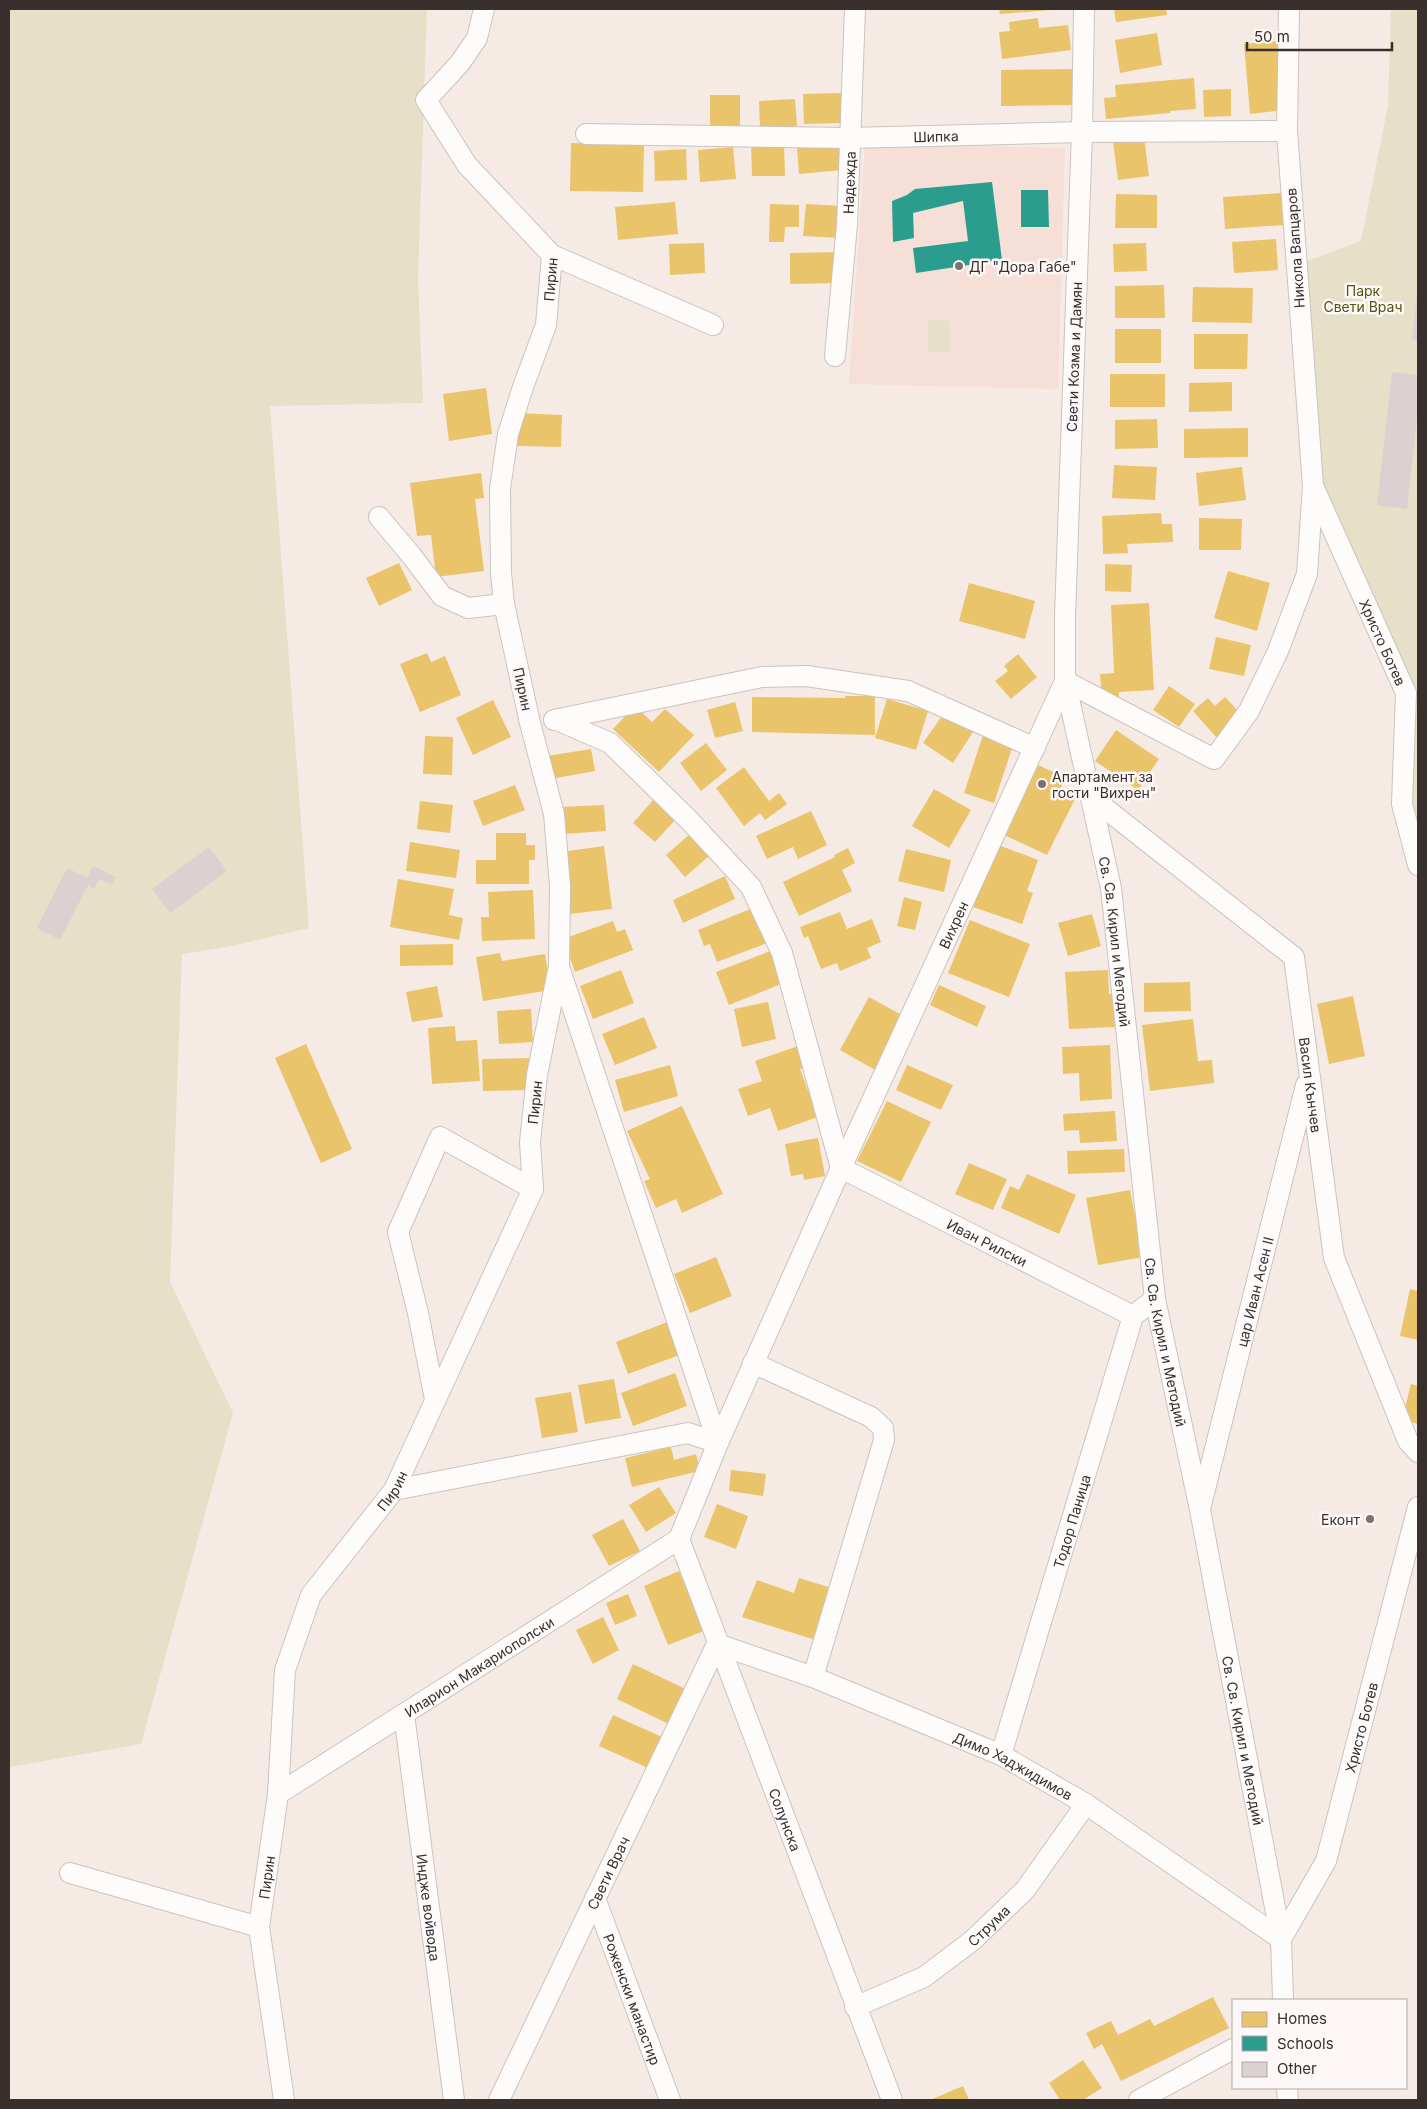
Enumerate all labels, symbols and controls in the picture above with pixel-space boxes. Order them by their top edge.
scale bar [1247,20,1392,52]
text: 50 m [1254,27,1290,46]
street label: Шипка [913,127,959,145]
street label: Надежда [839,151,858,214]
street label: Никола Вапцаров [1282,187,1308,309]
street label: Пирин [540,257,560,302]
place label: ДГ "Дора Габе" [969,258,1076,275]
marker: ДГ "Дора Габе" [953,260,965,272]
street label: Свети Козма и Дамян [1063,282,1085,432]
park label: Парк Свети Врач [1323,282,1403,315]
street label: Христо Ботев [1356,596,1410,688]
street label: Пирин [510,666,536,712]
place label: Апартамент за гости "Вихрен" [1052,768,1156,801]
marker: Апартамент за гости "Вихрен" [1036,778,1048,790]
street label: Св. Св. Кирил и Методий [1096,855,1134,1028]
street label: Вихрен [935,898,971,951]
street label: Васил Кънчев [1296,1036,1326,1134]
street label: Пирин [523,1080,545,1125]
street label: Иван Рилски [944,1215,1030,1270]
street label: цар Иван Асен II [1232,1235,1276,1348]
street label: Св. Св. Кирил и Методий [1142,1257,1190,1428]
street label: Пирин [373,1468,410,1514]
street label: Тодор Паница [1049,1472,1093,1570]
place label: Еконт [1321,1511,1360,1528]
marker: Еконт [1364,1513,1376,1525]
street label: Иларион Макариополски [401,1612,557,1720]
street label: Св. Св. Кирил и Методий [1219,1654,1268,1827]
street label: Христо Ботев [1341,1680,1381,1774]
street label: Димо Хаджидимов [951,1728,1076,1803]
street label: Солунска [766,1786,805,1853]
street label: Свети Врач [583,1833,632,1912]
street label: Индже войвода [414,1853,444,1962]
street label: Пирин [255,1854,278,1900]
street label: Струма [964,1901,1013,1949]
street label: Роженски манастир [600,1931,665,2067]
legend [1232,1999,1407,2089]
text: Homes [1277,2009,1327,2028]
text: Schools [1277,2034,1334,2053]
text: Other [1277,2059,1317,2078]

